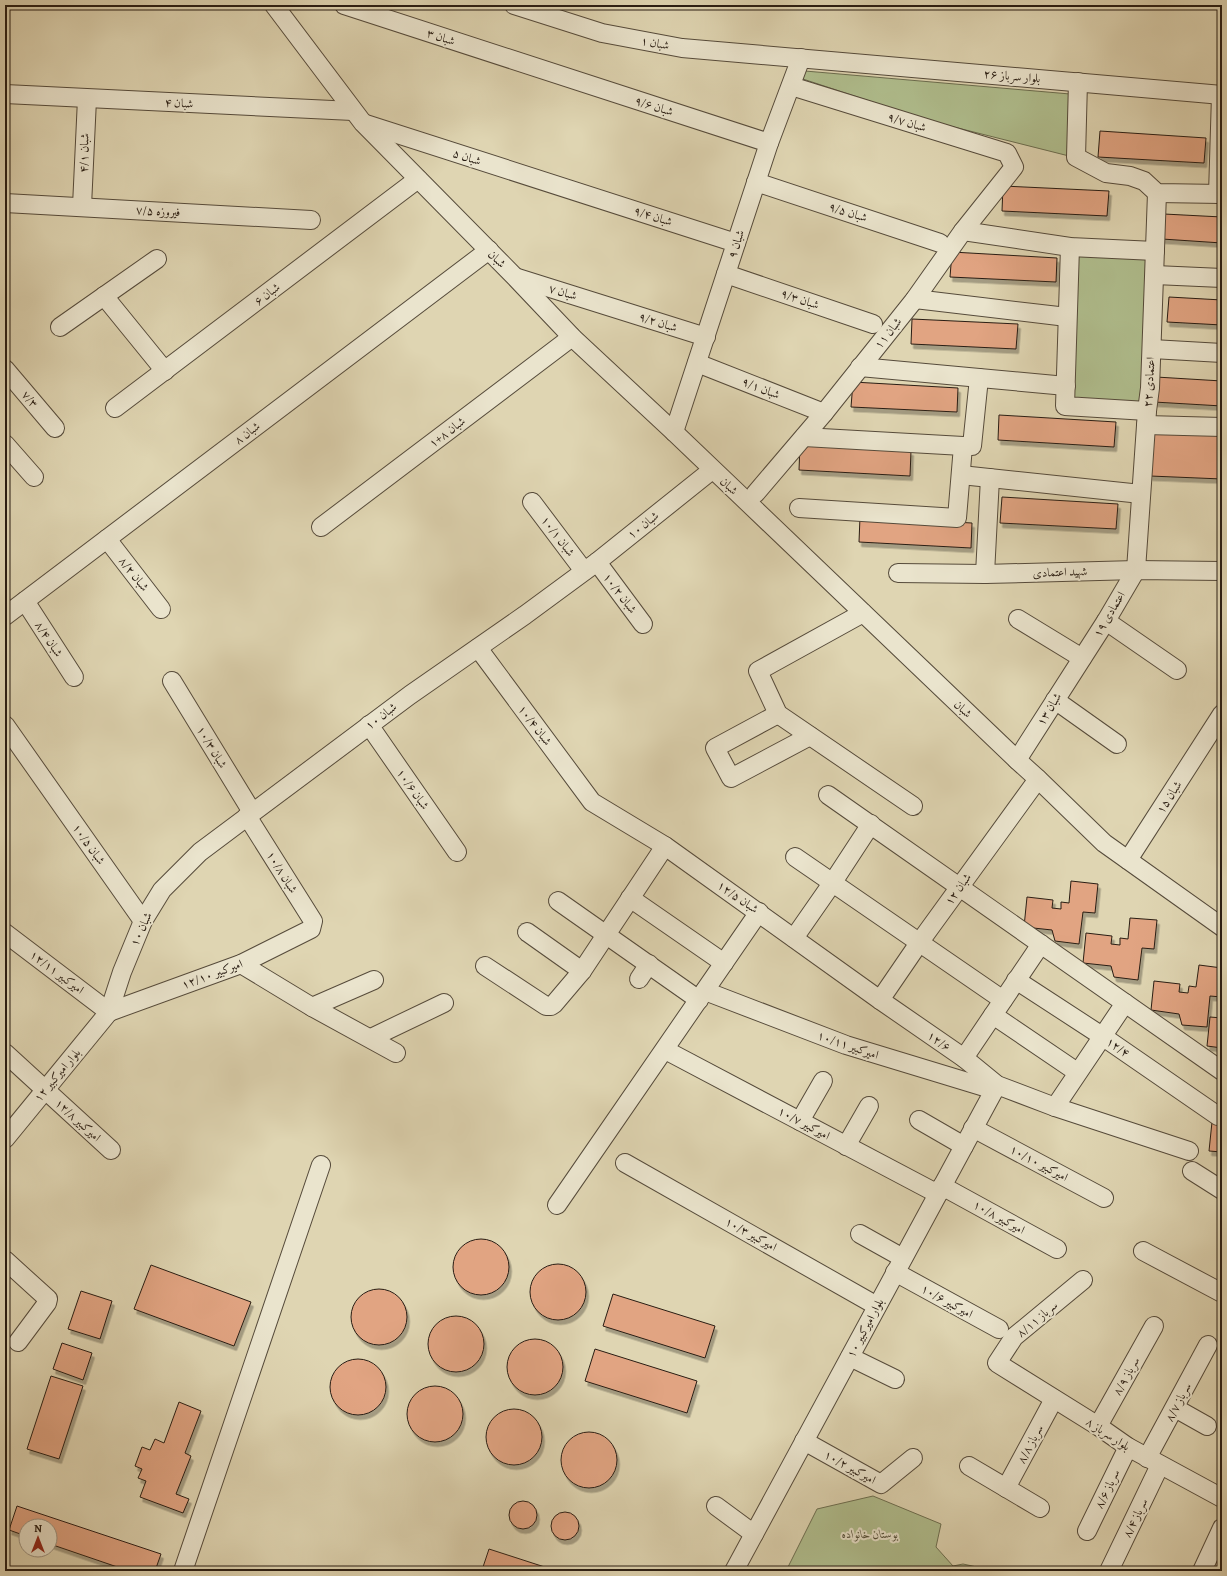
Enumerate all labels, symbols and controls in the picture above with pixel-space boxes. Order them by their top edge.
street label: ۳ شبان [425,25,457,49]
street label: ۱ شبان [639,32,671,54]
street label: ۲۶ بلوار سرباز [983,66,1041,86]
street label: ۹/۶ شبان [633,92,676,120]
street label: ۴ شبان [164,94,194,112]
street label: ۹/۷ شبان [886,109,929,136]
street label: ۴/۱ شبان [75,133,93,173]
street label: ۵ شبان [451,145,483,169]
street label: ۹/۵ شبان [827,198,870,226]
street label: ۷/۵ فیروزه [135,202,181,220]
street label: ۹/۴ شبان [632,202,675,230]
street label: ۹ شبان [724,228,748,260]
street label: شبان [484,246,510,272]
street label: ۶ شبان [251,279,283,309]
street label: ۷ شبان [547,280,579,304]
street label: ۹/۳ شبان [779,285,822,313]
street label: ۹/۲ شبان [637,308,680,336]
street label: ۱۱ شبان [871,314,906,352]
street label: ۲۲ اعتمادی [1139,356,1159,408]
street label: ۹/۱ شبان [740,373,783,403]
street label: ۷/۳ [18,387,42,411]
street label: ۱+۸ شبان [425,413,469,451]
street label: ۸ شبان [231,418,263,448]
street label: شبان [716,474,742,499]
street label: ۱۰ شبان [624,508,662,542]
street label: ۱۰/۱ شبان [538,513,579,560]
street label: ۸/۲ شبان [115,553,153,595]
street label: شهید اعتمادی [1032,563,1088,581]
street label: ۱۰/۲ شبان [600,570,641,617]
street label: ۱۹ اعتمادی [1089,588,1129,640]
street label: ۸/۴ شبان [31,618,67,660]
street label: ۱۳ شبان [1033,689,1065,728]
street label: شبان [950,697,976,722]
street label: ۱۰ شبان [362,699,400,733]
street label: ۱۰/۴ شبان [515,702,556,749]
street label: ۱۰/۳ شبان [193,723,231,771]
street label: ۱۰/۶ شبان [393,765,433,813]
street label: ۱۵ شبان [1153,777,1186,816]
street label: ۱۰/۵ شبان [69,820,109,868]
street label: ۱۰/۸ شبان [263,848,301,896]
street label: ۱۲ شبان [941,870,975,908]
street label: ۱۲/۵ شبان [714,877,762,917]
street label: ۱۰ شبان [126,909,156,949]
street label: ۱۲/۱۱ امیرکبیر [27,946,88,998]
street label: ۱۲/۱۰ امیرکبیر [179,955,245,992]
street label: ۱۰/۱۱ امیرکبیر [815,1027,881,1063]
street label: ۱۲/۶ [924,1027,954,1055]
street label: ۱۲/۴ [1103,1033,1133,1061]
street label: ۱۲ بلوار امیرکبیر [30,1045,84,1105]
street label: ۱۲/۸ امیرکبیر [51,1095,105,1145]
street label: ۱۰/۷ امیرکبیر [775,1103,833,1144]
street label: ۱۰/۱۰ امیرکبیر [1007,1141,1071,1185]
street label: ۱۰/۸ امیرکبیر [970,1196,1028,1238]
street label: ۱۰/۳ امیرکبیر [722,1213,780,1255]
street label: ۱۰/۶ امیرکبیر [918,1280,976,1322]
street label: ۱۰ بلوار امیرکبیر [843,1296,887,1360]
street label: ۸/۱۱ سرباز [1013,1297,1061,1341]
street label: ۸/۹ سرباز [1109,1354,1143,1398]
street label: ۸/۷ سرباز [1161,1380,1195,1424]
street label: ۸ بلوار سرباز [1083,1414,1133,1454]
street label: ۸/۸ سرباز [1013,1422,1047,1466]
street label: ۱۰/۲ امیرکبیر [821,1446,879,1488]
street label: ۸/۶ سرباز [1091,1467,1123,1511]
street label: ۸/۴ سرباز [1119,1496,1151,1540]
north arrow [18,1518,58,1558]
text: N [34,1521,42,1536]
park label: بوستان خانواده [842,1526,899,1542]

